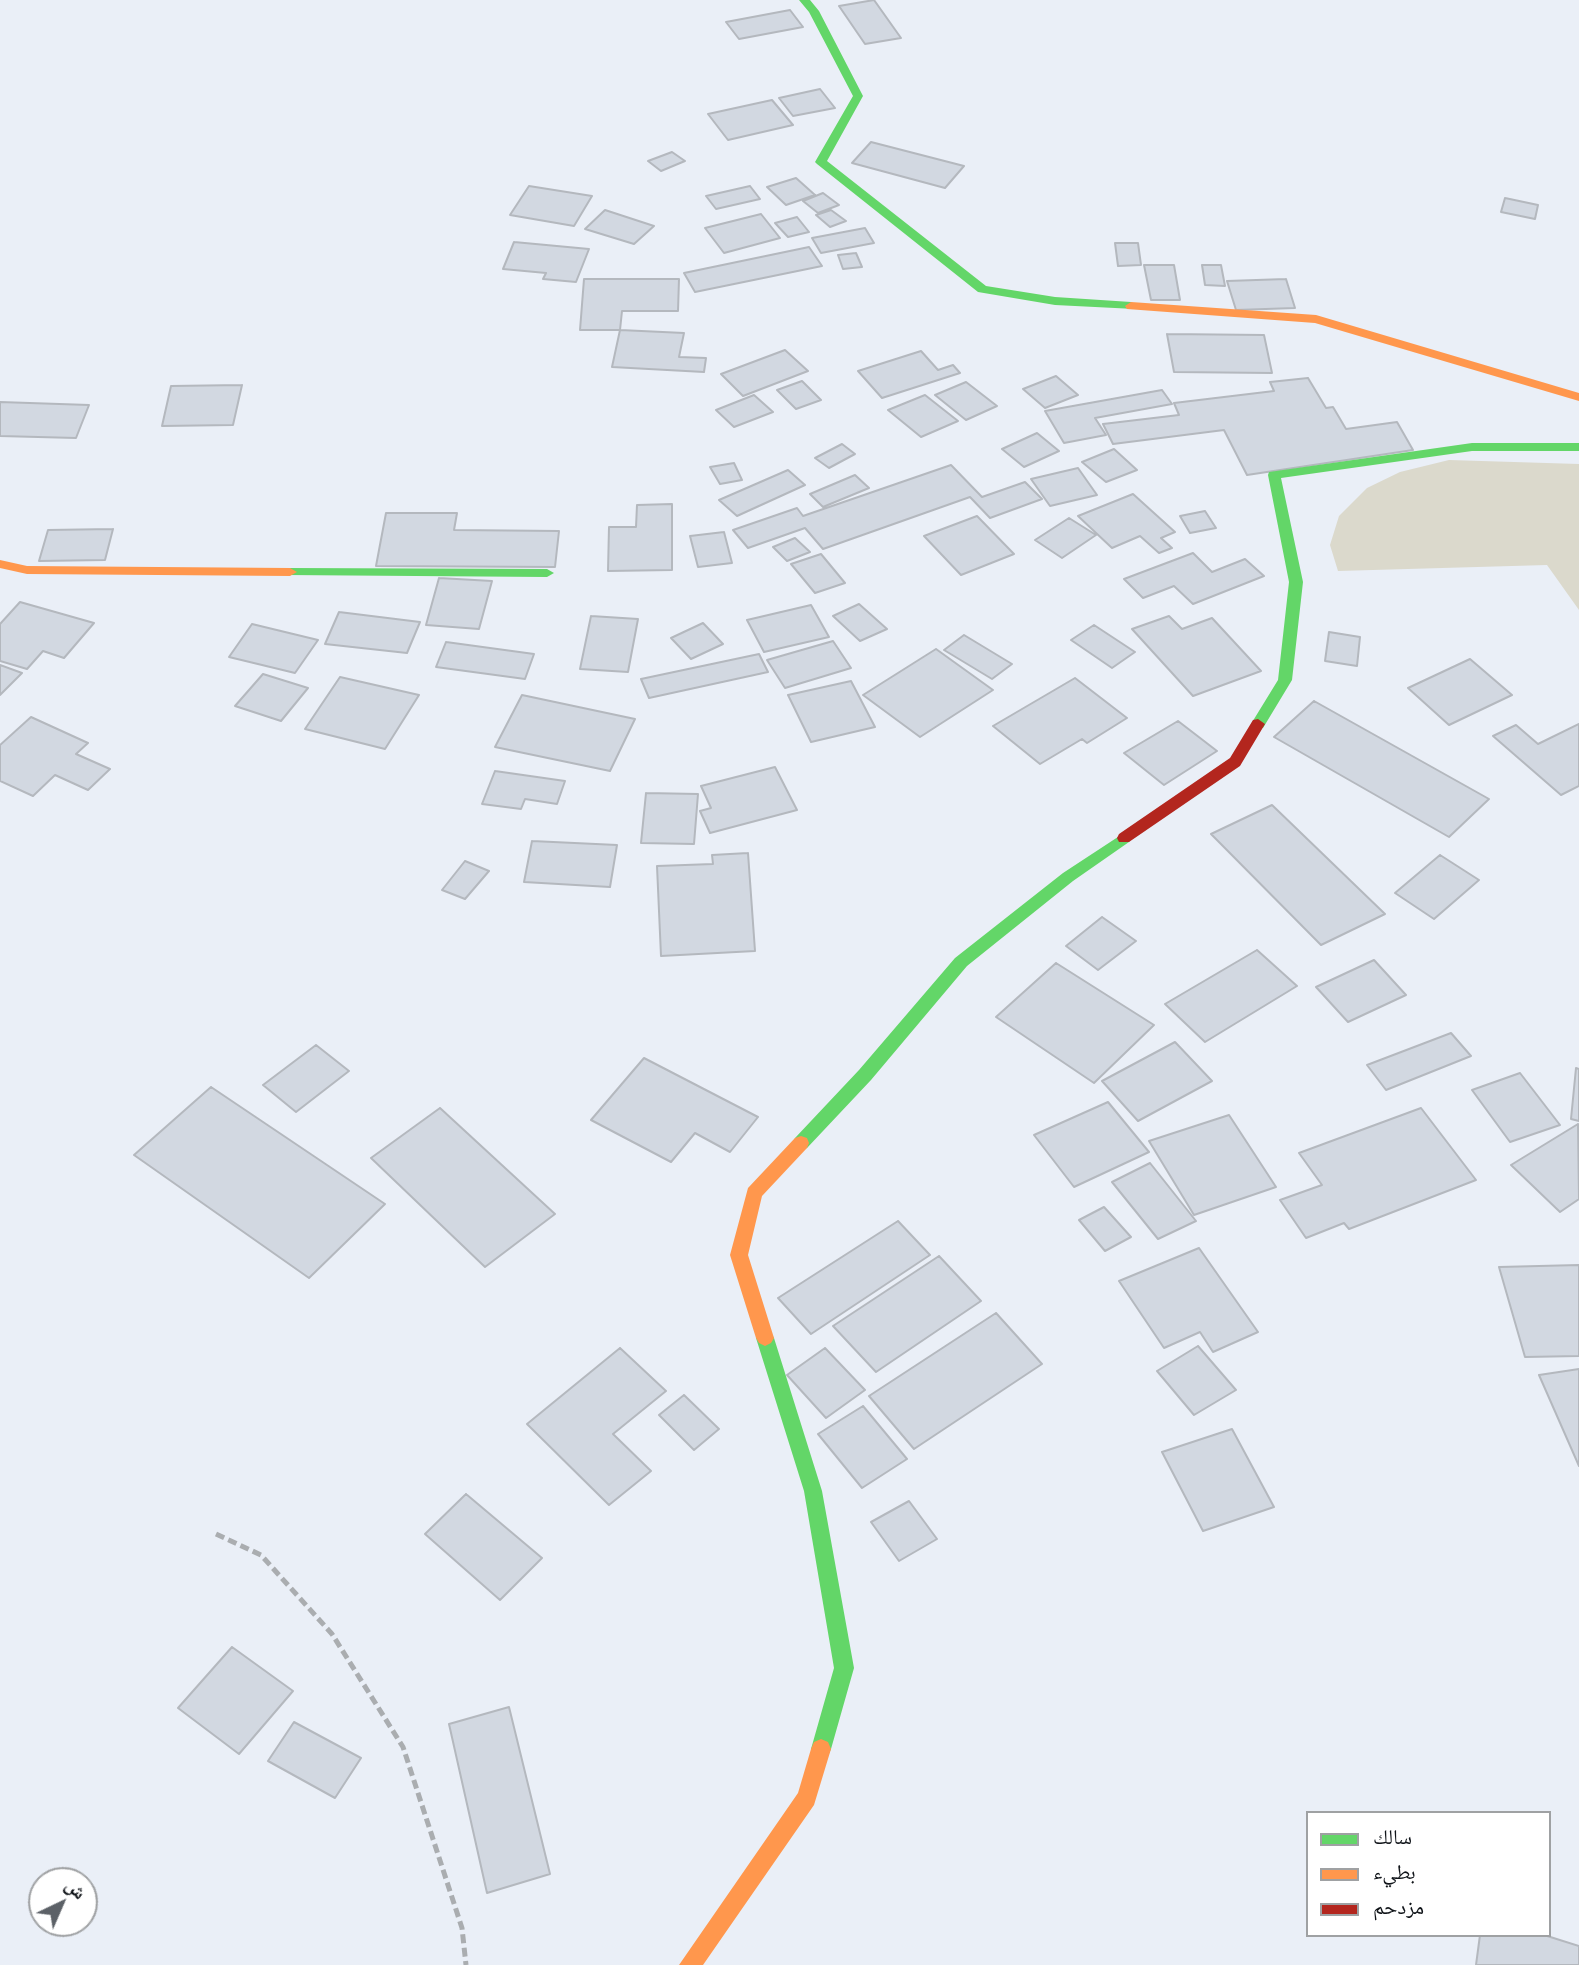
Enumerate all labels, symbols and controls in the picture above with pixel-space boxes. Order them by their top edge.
legend [1306,1811,1551,1937]
text: سالك [1373,1822,1412,1850]
text: بطيء [1373,1857,1416,1885]
north arrow [28,1867,98,1937]
text: ش [60,1872,92,1905]
text: مزدحم [1373,1892,1424,1920]

